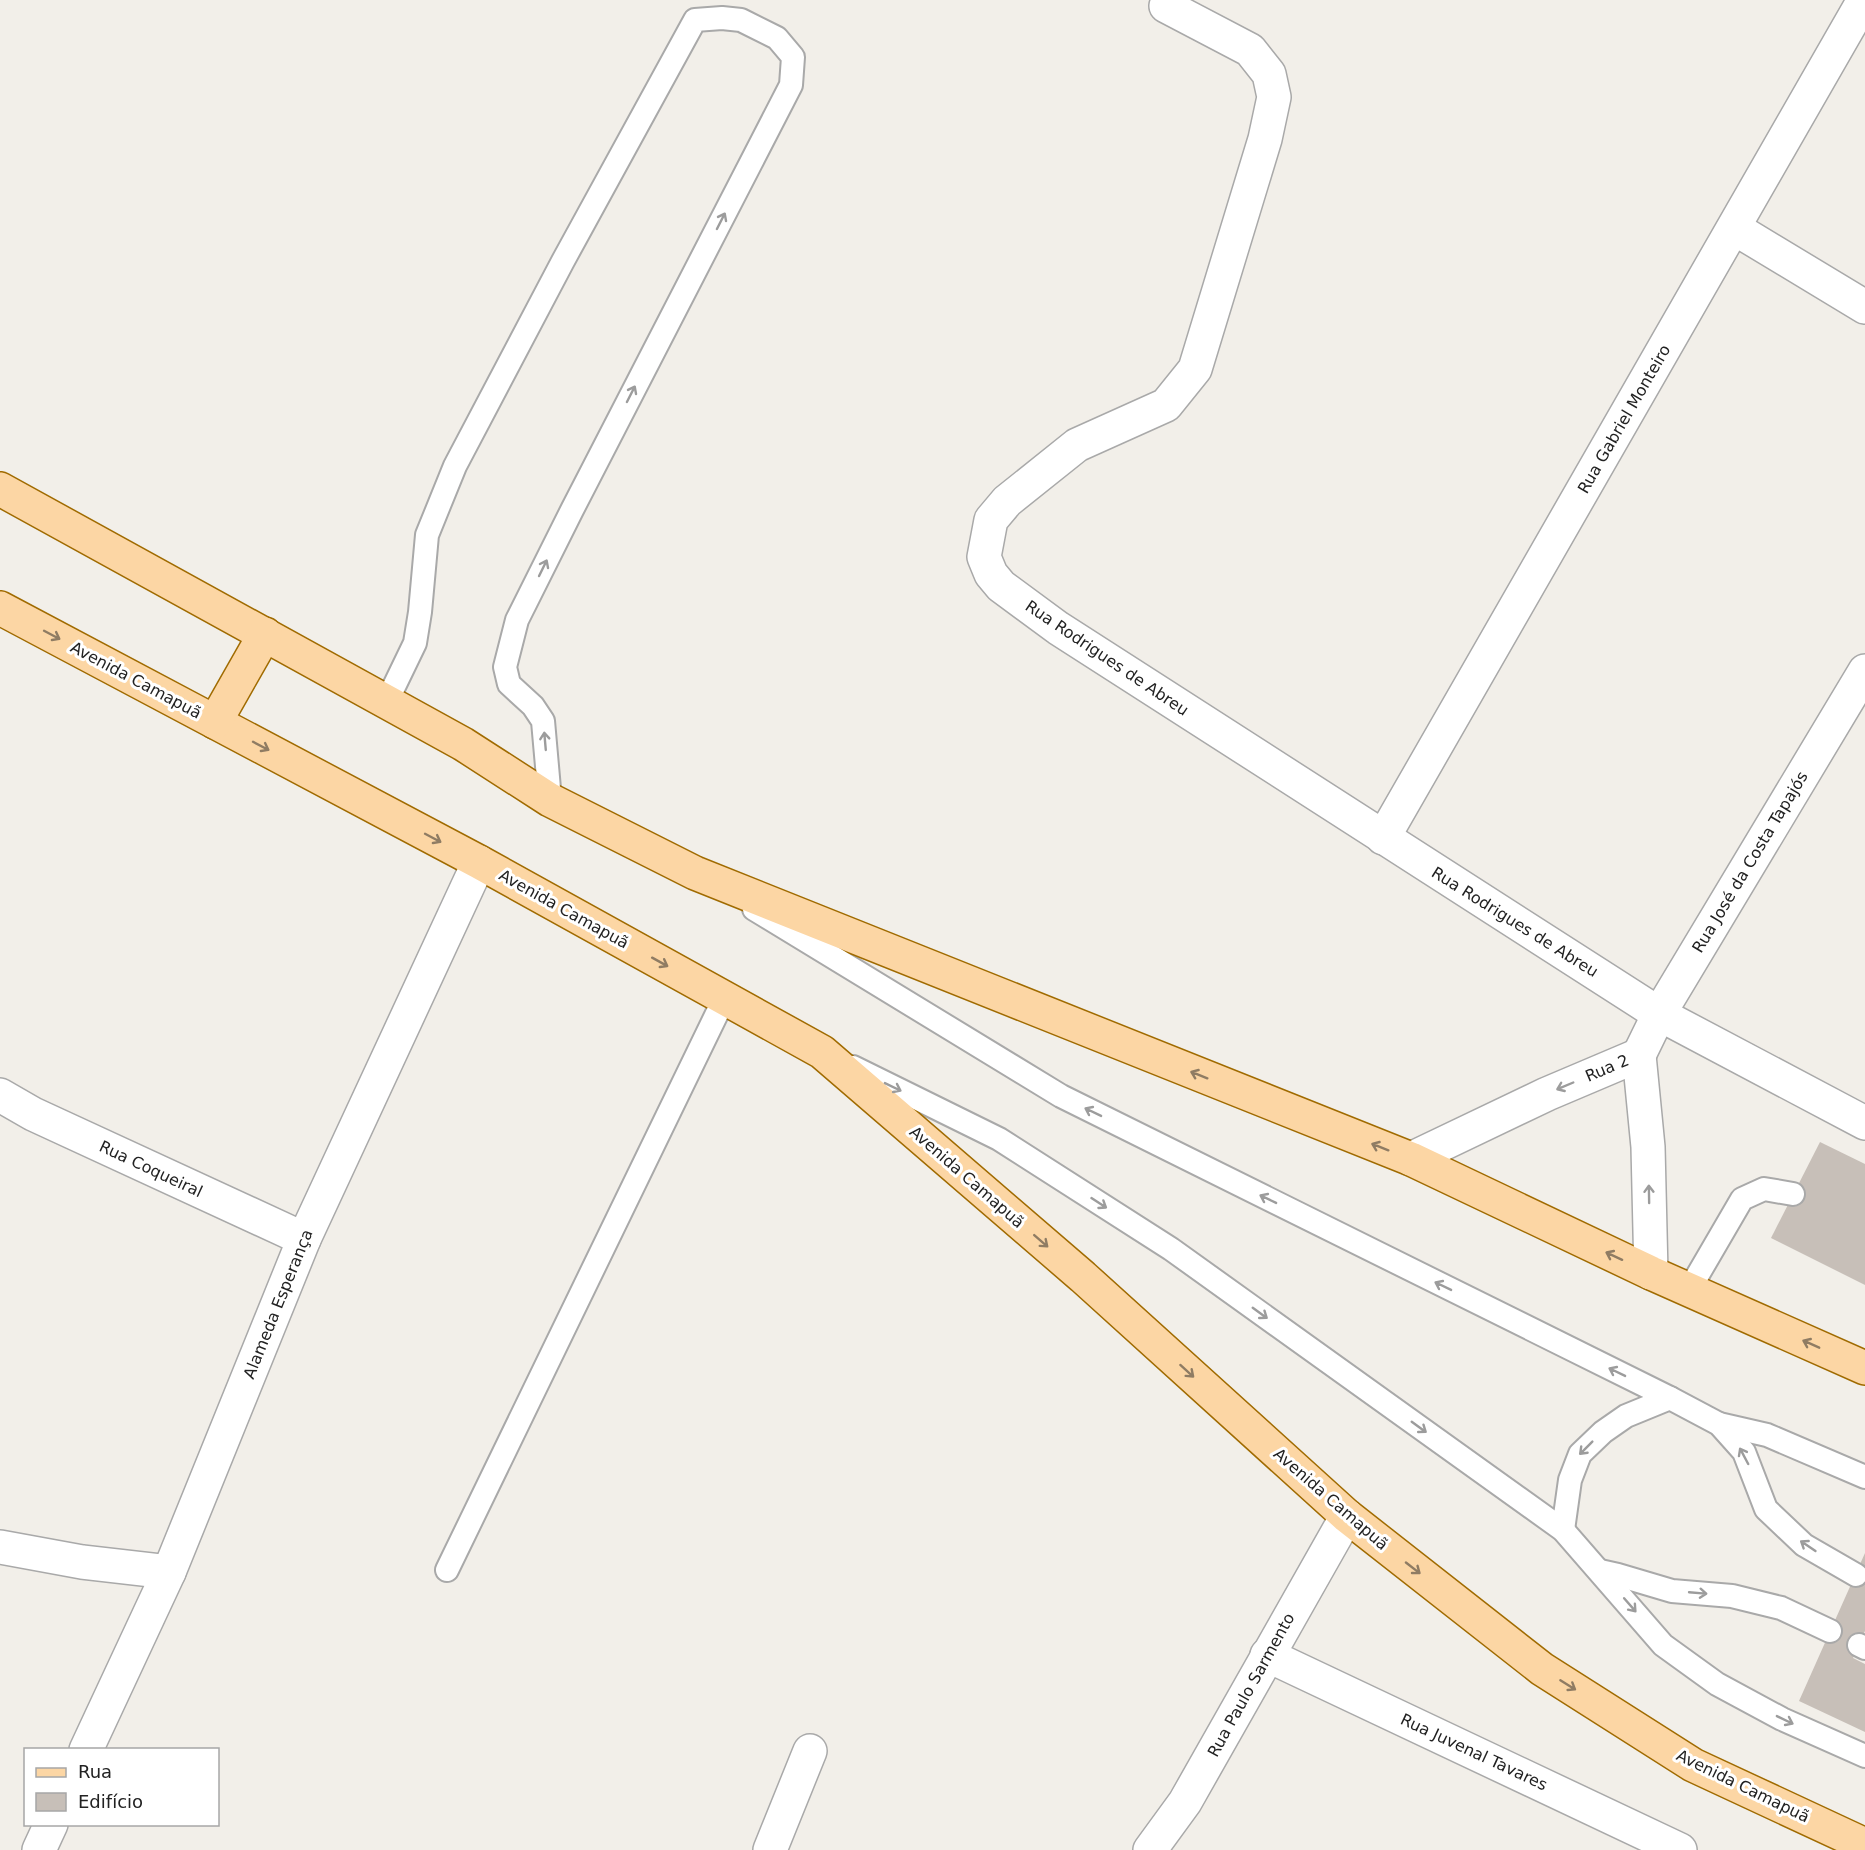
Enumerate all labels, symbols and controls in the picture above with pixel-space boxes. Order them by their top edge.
one-way arrow [715,213,727,230]
street label: Rua Gabriel Monteiro [1574,341,1674,497]
one-way arrow [626,385,638,403]
one-way arrow [537,559,549,577]
street label: Rua Rodrigues de Abreu [1022,596,1192,720]
one-way arrow [42,630,60,641]
street label: Avenida Camapuã [67,637,205,723]
one-way arrow [539,732,550,752]
one-way arrow [252,740,269,752]
street label: Rua José da Costa Tapajós [1688,768,1812,956]
one-way arrow [424,833,442,844]
street label: Rua Rodrigues de Abreu [1428,863,1602,981]
street label: Avenida Camapuã [496,865,632,953]
one-way arrow [651,956,668,968]
street label: Rua 2 [1582,1050,1632,1086]
one-way arrow [1191,1069,1209,1080]
one-way arrow [884,1081,902,1093]
one-way arrow [1557,1081,1575,1092]
one-way arrow [1085,1106,1103,1118]
street label: Avenida Camapuã [906,1122,1028,1232]
street label: Rua Coqueiral [96,1137,206,1201]
one-way arrow [1372,1141,1390,1152]
one-way arrow [1643,1184,1655,1204]
one-way arrow [1259,1193,1277,1204]
one-way arrow [1090,1198,1107,1210]
street label: Alameda Esperança [239,1227,317,1381]
one-way arrow [1033,1234,1049,1247]
one-way arrow [1606,1249,1624,1261]
one-way arrow [1434,1279,1452,1291]
one-way arrow [1252,1307,1268,1319]
one-way arrow [1803,1338,1821,1349]
one-way arrow [1179,1364,1194,1378]
one-way arrow [1609,1366,1627,1378]
one-way arrow [1410,1420,1426,1433]
one-way arrow [1579,1441,1594,1456]
street label: Avenida Camapuã [1270,1444,1392,1554]
one-way arrow [1738,1448,1750,1465]
one-way arrow [1799,1540,1816,1553]
one-way arrow [1404,1561,1420,1574]
one-way arrow [1688,1588,1708,1599]
one-way arrow [1623,1597,1637,1612]
street label: Rua Paulo Sarmento [1204,1610,1298,1760]
one-way arrow [1559,1680,1576,1692]
street label: Rua Juvenal Tavares [1398,1710,1550,1794]
one-way arrow [1775,1714,1793,1726]
street label: Avenida Camapuã [1673,1746,1813,1826]
legend [24,1748,219,1826]
text: Rua [78,1761,112,1782]
text: Edifício [78,1791,143,1812]

